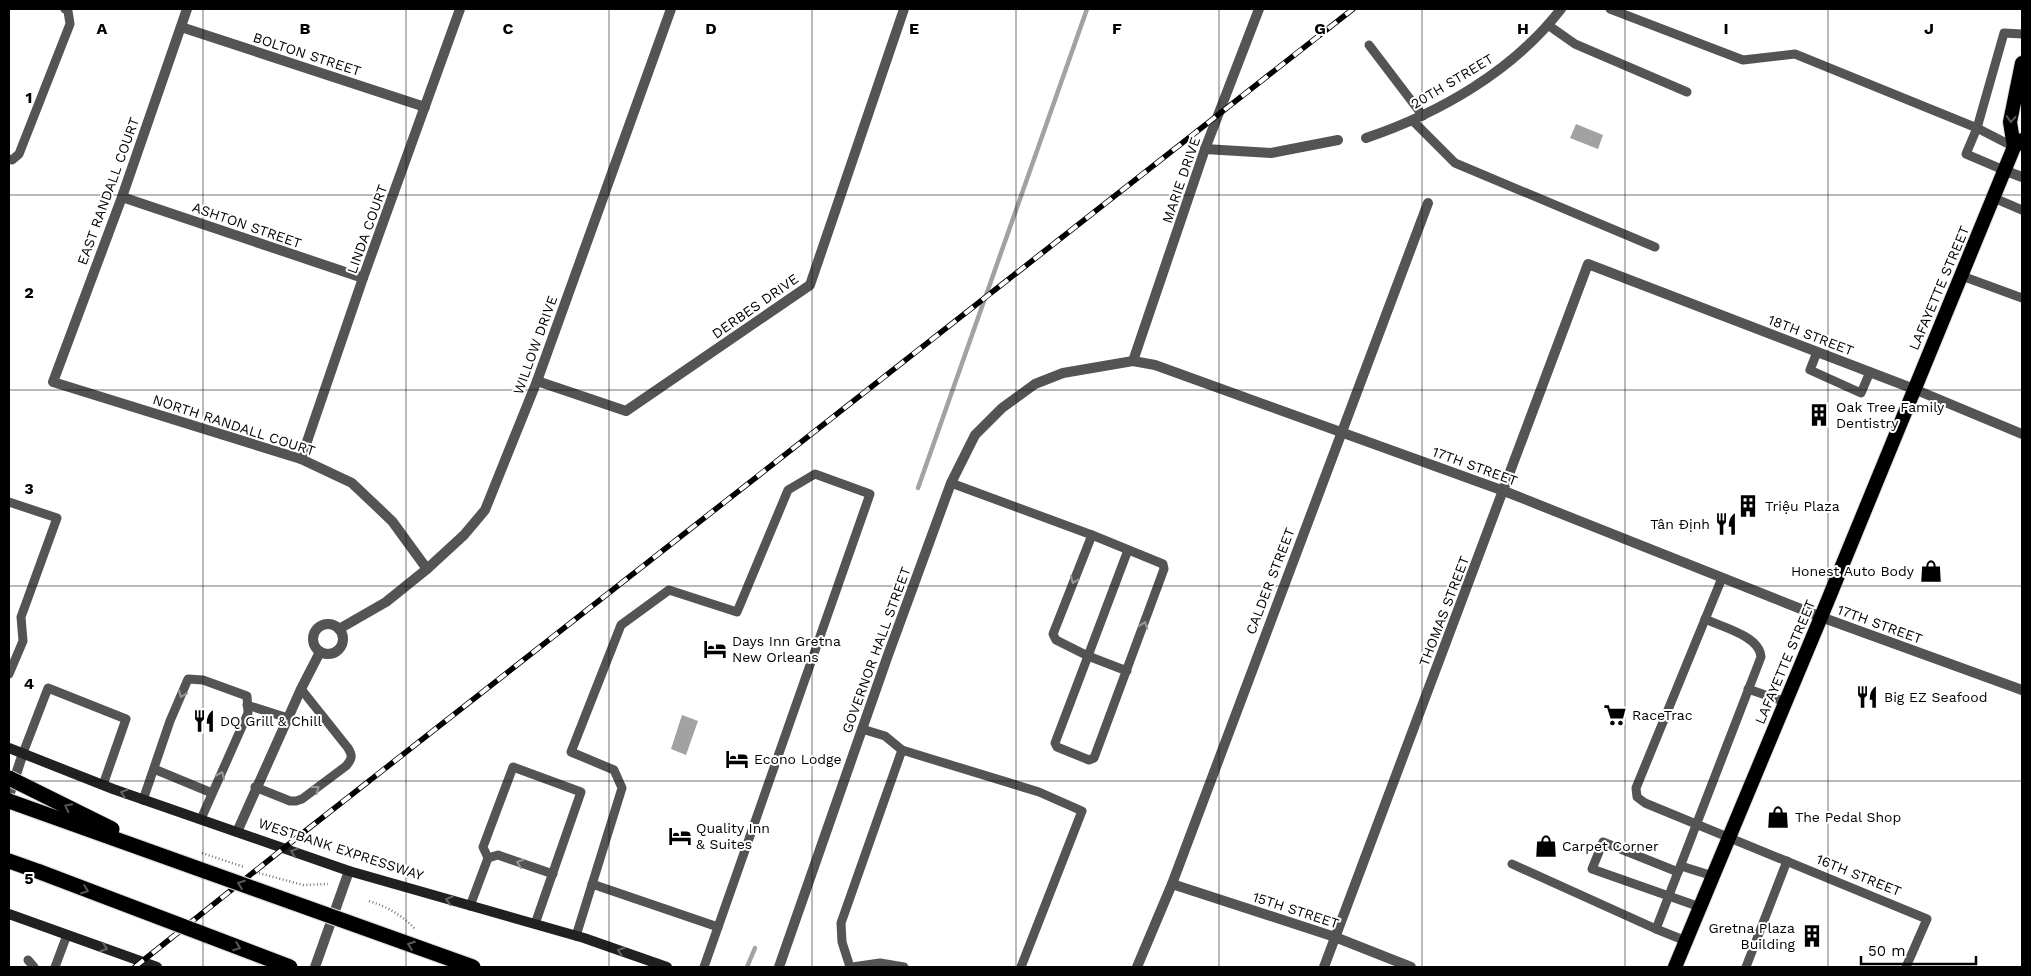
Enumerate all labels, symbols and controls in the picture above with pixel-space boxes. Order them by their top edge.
text: A [97,19,108,38]
text: C [503,19,514,38]
text: D [705,19,717,38]
text: E [909,19,919,38]
text: F [1112,19,1122,38]
text: G [1314,19,1326,38]
text: H [1517,19,1529,38]
text: I [1723,19,1729,38]
text: J [1924,19,1934,38]
street label: BOLTON STREET [251,29,363,79]
street label: 20TH STREET [1408,50,1496,112]
text: 1 [26,88,32,107]
street label: EAST RANDALL COURT [74,114,142,267]
one-way arrow [2006,116,2017,124]
street label: MARIE DRIVE [1159,135,1203,225]
street label: LINDA COURT [343,182,391,276]
street label: ASHTON STREET [190,199,304,251]
street label: LAFAYETTE STREET [1906,223,1973,353]
street label: DERBES DRIVE [709,270,801,342]
text: 2 [24,283,34,302]
street label: WILLOW DRIVE [510,293,560,397]
street label: 18TH STREET [1766,311,1856,359]
street label: NORTH RANDALL COURT [151,391,318,459]
place label: Oak Tree Family Dentistry [1836,399,1945,431]
building icon: Oak Tree Family Dentistry [1806,402,1832,428]
street label: 17TH STREET [1430,443,1520,489]
text: 3 [24,479,34,498]
building icon: Triệu Plaza [1735,493,1761,519]
place label: Triệu Plaza [1765,498,1840,514]
restaurant icon: Tân Định [1713,511,1739,537]
place label: Tân Định [1650,516,1710,532]
street label: CALDER STREET [1242,525,1298,637]
street label: THOMAS STREET [1416,553,1473,668]
shop icon: Honest Auto Body [1918,558,1944,584]
place label: Honest Auto Body [1791,563,1915,579]
street label: GOVERNOR HALL STREET [838,564,914,735]
one-way arrow [1070,575,1080,584]
street label: LAFAYETTE STREET [1752,597,1819,727]
street label: 17TH STREET [1835,601,1925,647]
one-way arrow [1137,621,1148,630]
place label: Days Inn Gretna New Orleans [732,633,841,665]
hotel icon: Days Inn Gretna New Orleans [702,636,728,662]
text: 4 [24,674,34,693]
restaurant icon: Big EZ Seafood [1854,684,1880,710]
one-way arrow [177,689,188,698]
place label: Big EZ Seafood [1884,689,1987,705]
supermarket icon: RaceTrac [1602,702,1628,728]
place label: RaceTrac [1632,707,1693,723]
restaurant icon: DQ Grill & Chill [191,708,217,734]
place label: DQ Grill & Chill [220,713,323,729]
hotel icon: Econo Lodge [724,746,750,772]
place label: Econo Lodge [754,751,842,767]
one-way arrow [214,771,225,780]
one-way arrow [310,787,319,795]
one-way arrow [120,789,128,799]
one-way arrow [64,803,73,813]
shop icon: The Pedal Shop [1765,804,1791,830]
place label: The Pedal Shop [1795,809,1901,825]
street label: WESTBANK EXPRESSWAY [256,815,426,883]
place label: Quality Inn & Suites [696,820,770,852]
hotel icon: Quality Inn & Suites [667,823,693,849]
shop icon: Carpet Corner [1533,833,1559,859]
place label: Carpet Corner [1562,838,1659,854]
one-way arrow [290,848,298,858]
street label: 16TH STREET [1814,851,1904,899]
one-way arrow [517,859,525,869]
text: 5 [24,869,34,888]
one-way arrow [237,880,246,890]
one-way arrow [80,884,89,894]
street label: 15TH STREET [1251,889,1342,932]
one-way arrow [445,895,453,905]
place label: Gretna Plaza Building [1708,920,1796,952]
building icon: Gretna Plaza Building [1799,923,1825,949]
scale bar [1861,934,1976,966]
one-way arrow [232,941,241,951]
one-way arrow [407,941,415,951]
one-way arrow [99,942,108,952]
text: 50 m [1868,942,1905,960]
one-way arrow [617,947,626,957]

